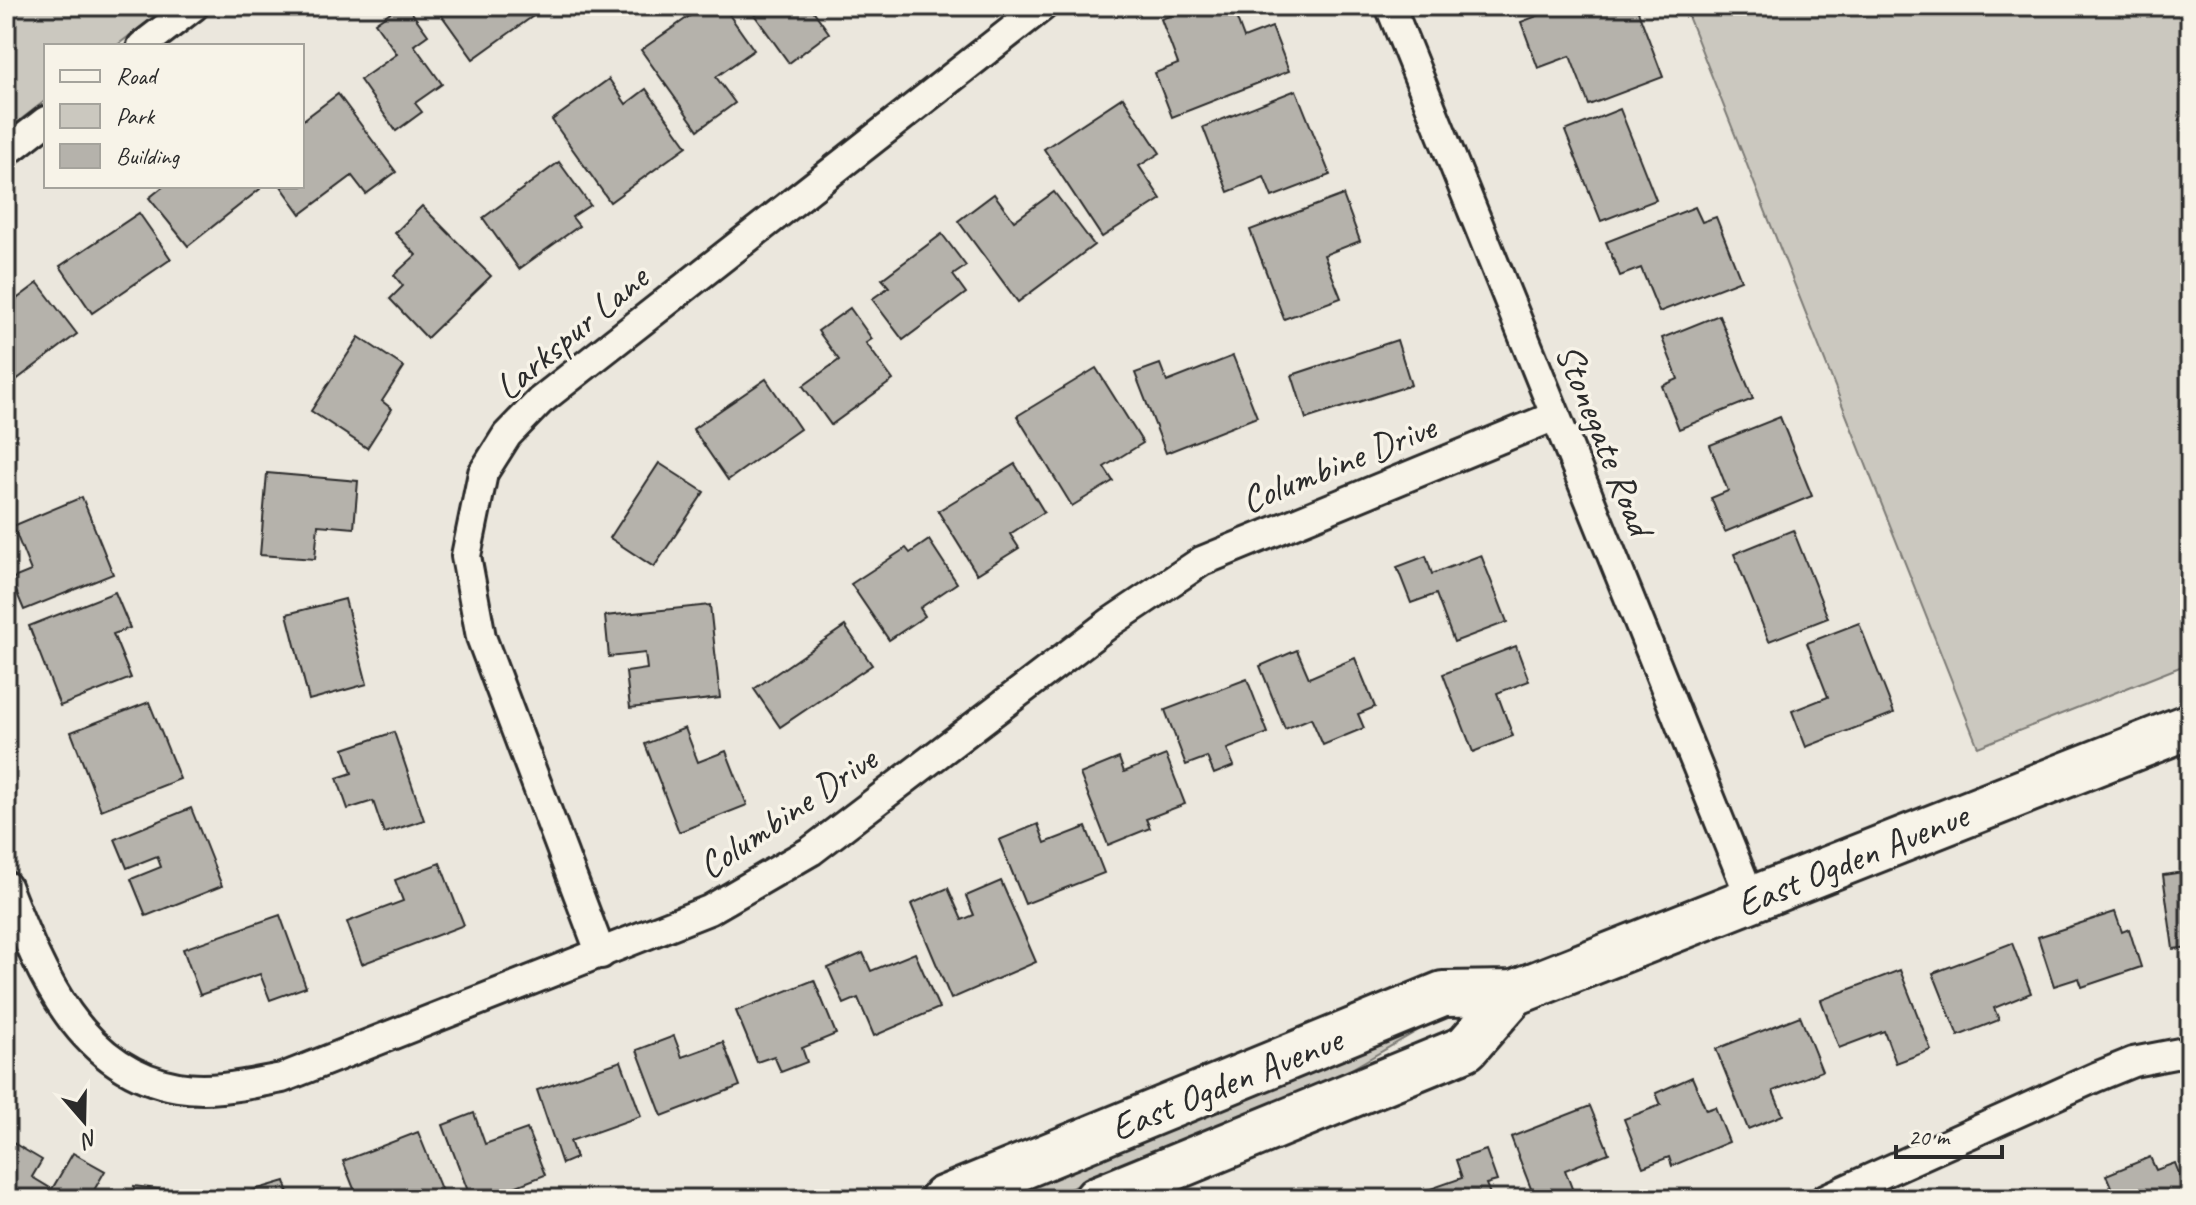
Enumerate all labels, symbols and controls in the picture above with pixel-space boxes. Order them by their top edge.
legend [44,44,304,188]
text: Road [116,61,160,91]
text: Park [116,101,156,131]
text: Building [116,141,181,171]
street label: Larkspur Lane [485,253,660,410]
street label: Stonegate Road [1545,337,1666,547]
street label: Columbine Drive [1234,402,1444,524]
street label: Columbine Drive [689,734,888,889]
street label: East Ogden Avenue [1730,791,1977,927]
street label: East Ogden Avenue [1104,1015,1351,1151]
north arrow [44,1081,124,1161]
scale bar [1896,1109,2002,1159]
text: 20 m [1908,1122,1951,1152]
text: N [76,1123,102,1155]

